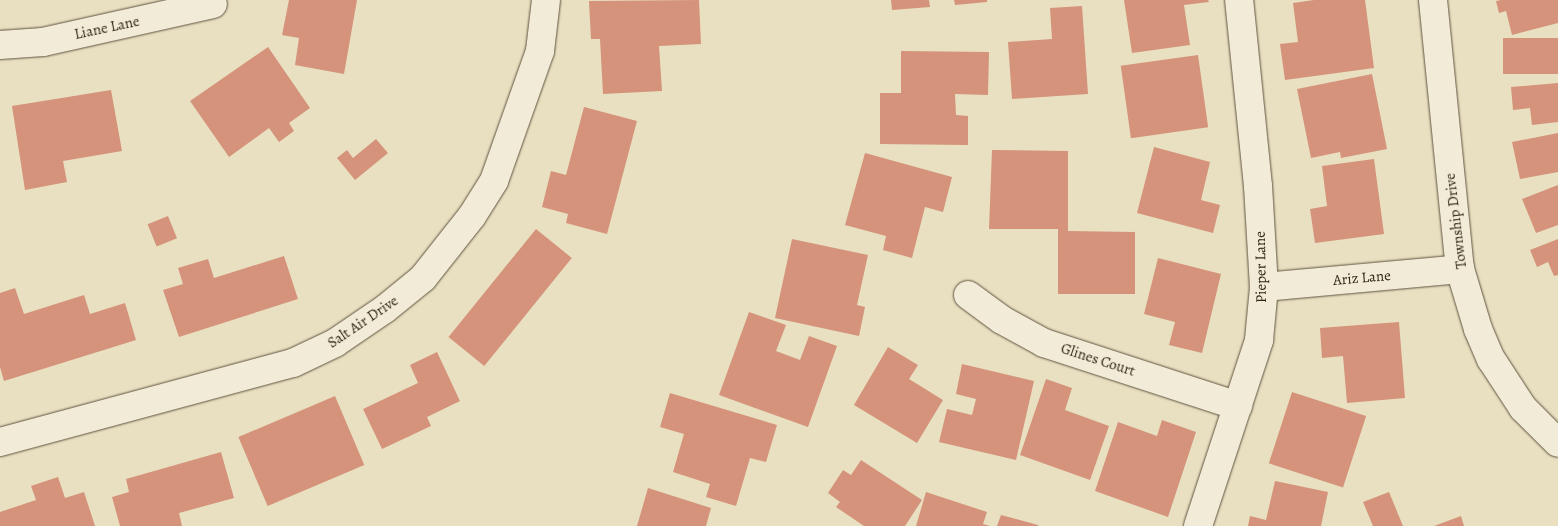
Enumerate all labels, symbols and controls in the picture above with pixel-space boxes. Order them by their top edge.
street label: Liane Lane [73,12,141,44]
street label: Township Drive [1441,172,1471,270]
street label: Pieper Lane [1251,231,1271,303]
street label: Ariz Lane [1332,267,1392,289]
street label: Salt Air Drive [324,292,402,352]
street label: Glines Court [1059,340,1137,380]

